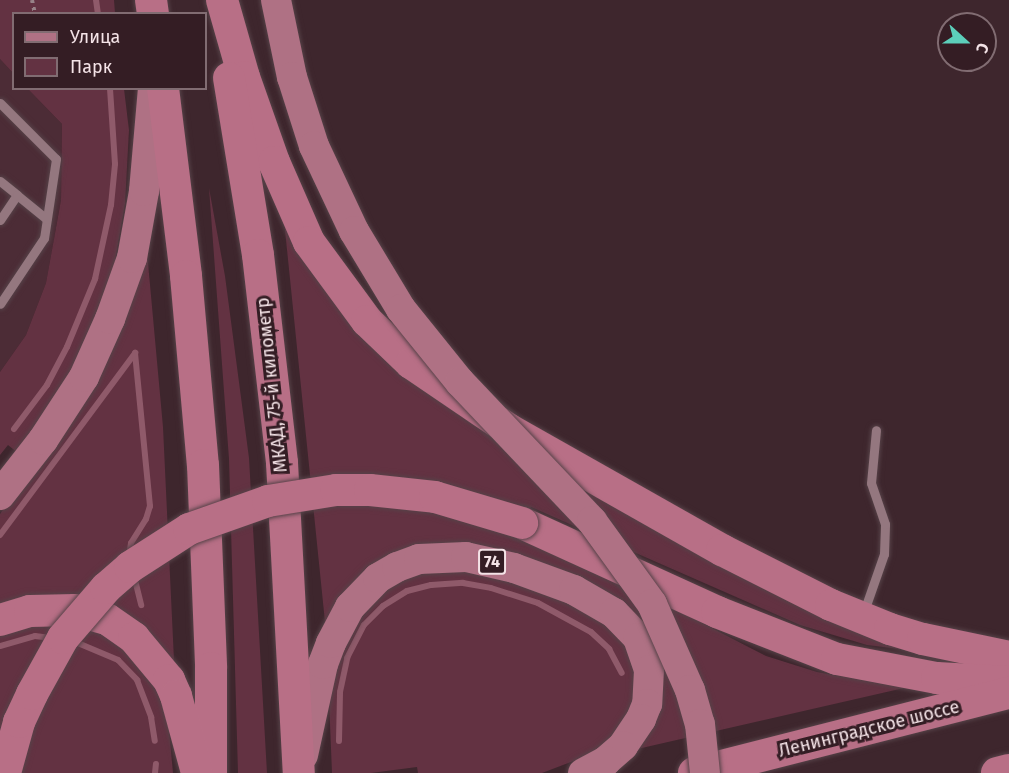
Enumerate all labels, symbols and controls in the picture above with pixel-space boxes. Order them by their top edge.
legend [12,12,207,90]
north arrow [937,12,997,72]
text: Улица [70,26,120,48]
text: С [972,40,993,56]
text: Парк [70,56,112,78]
street label: МКАД, 75-й километр [252,296,292,474]
road number: 74 [477,549,507,575]
street label: Ленинградское шоссе [776,696,962,762]

